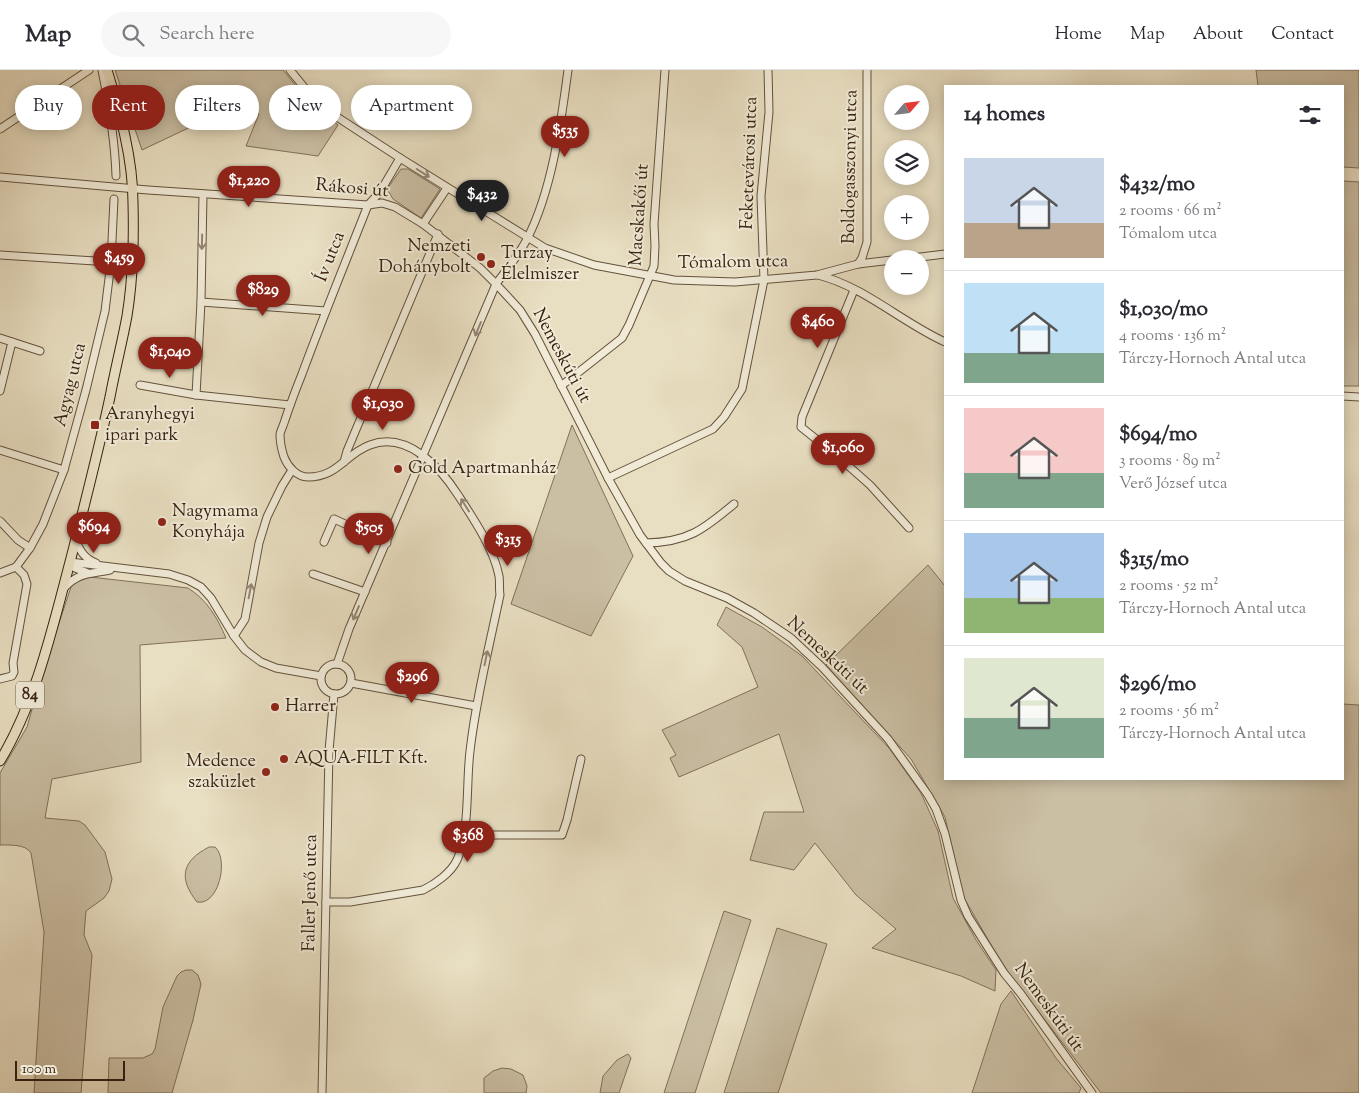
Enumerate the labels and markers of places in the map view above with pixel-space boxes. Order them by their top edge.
pin: $535 [535,116,595,158]
pin: $1,220 [208,166,290,208]
pin: $432 [452,180,512,222]
place label: Nemzeti Dohánybolt [379,234,471,281]
place label: Turzay Élelmiszer [501,241,579,288]
pin: $459 [89,242,149,285]
marker: Nemzeti Dohánybolt [475,251,487,263]
marker: Turzay Élelmiszer [485,258,497,270]
pin: $829 [233,274,293,317]
pin: $460 [788,306,848,349]
pin: $1,040 [129,336,211,379]
pin: $1,030 [342,388,424,431]
place label: Aranyhegyi ipari park [105,402,195,449]
marker: Aranyhegyi ipari park [89,419,101,431]
pin: $1,060 [802,432,884,475]
place label: Gold Apartmanház [408,456,556,482]
marker: Gold Apartmanház [392,463,404,475]
place label: Nagymama Konyhája [172,499,258,546]
pin: $694 [64,512,124,554]
pin: $505 [339,512,399,555]
marker: Nagymama Konyhája [156,516,168,528]
pin: $315 [478,524,538,567]
pin: $296 [382,662,442,704]
place label: Harrer [285,694,336,720]
marker: Harrer [269,701,281,713]
place label: AQUA-FILT Kft. [294,746,428,772]
place label: Medence szaküzlet [186,749,256,796]
marker: AQUA-FILT Kft. [278,753,290,765]
marker: Medence szaküzlet [260,766,272,778]
pin: $368 [438,820,498,863]

